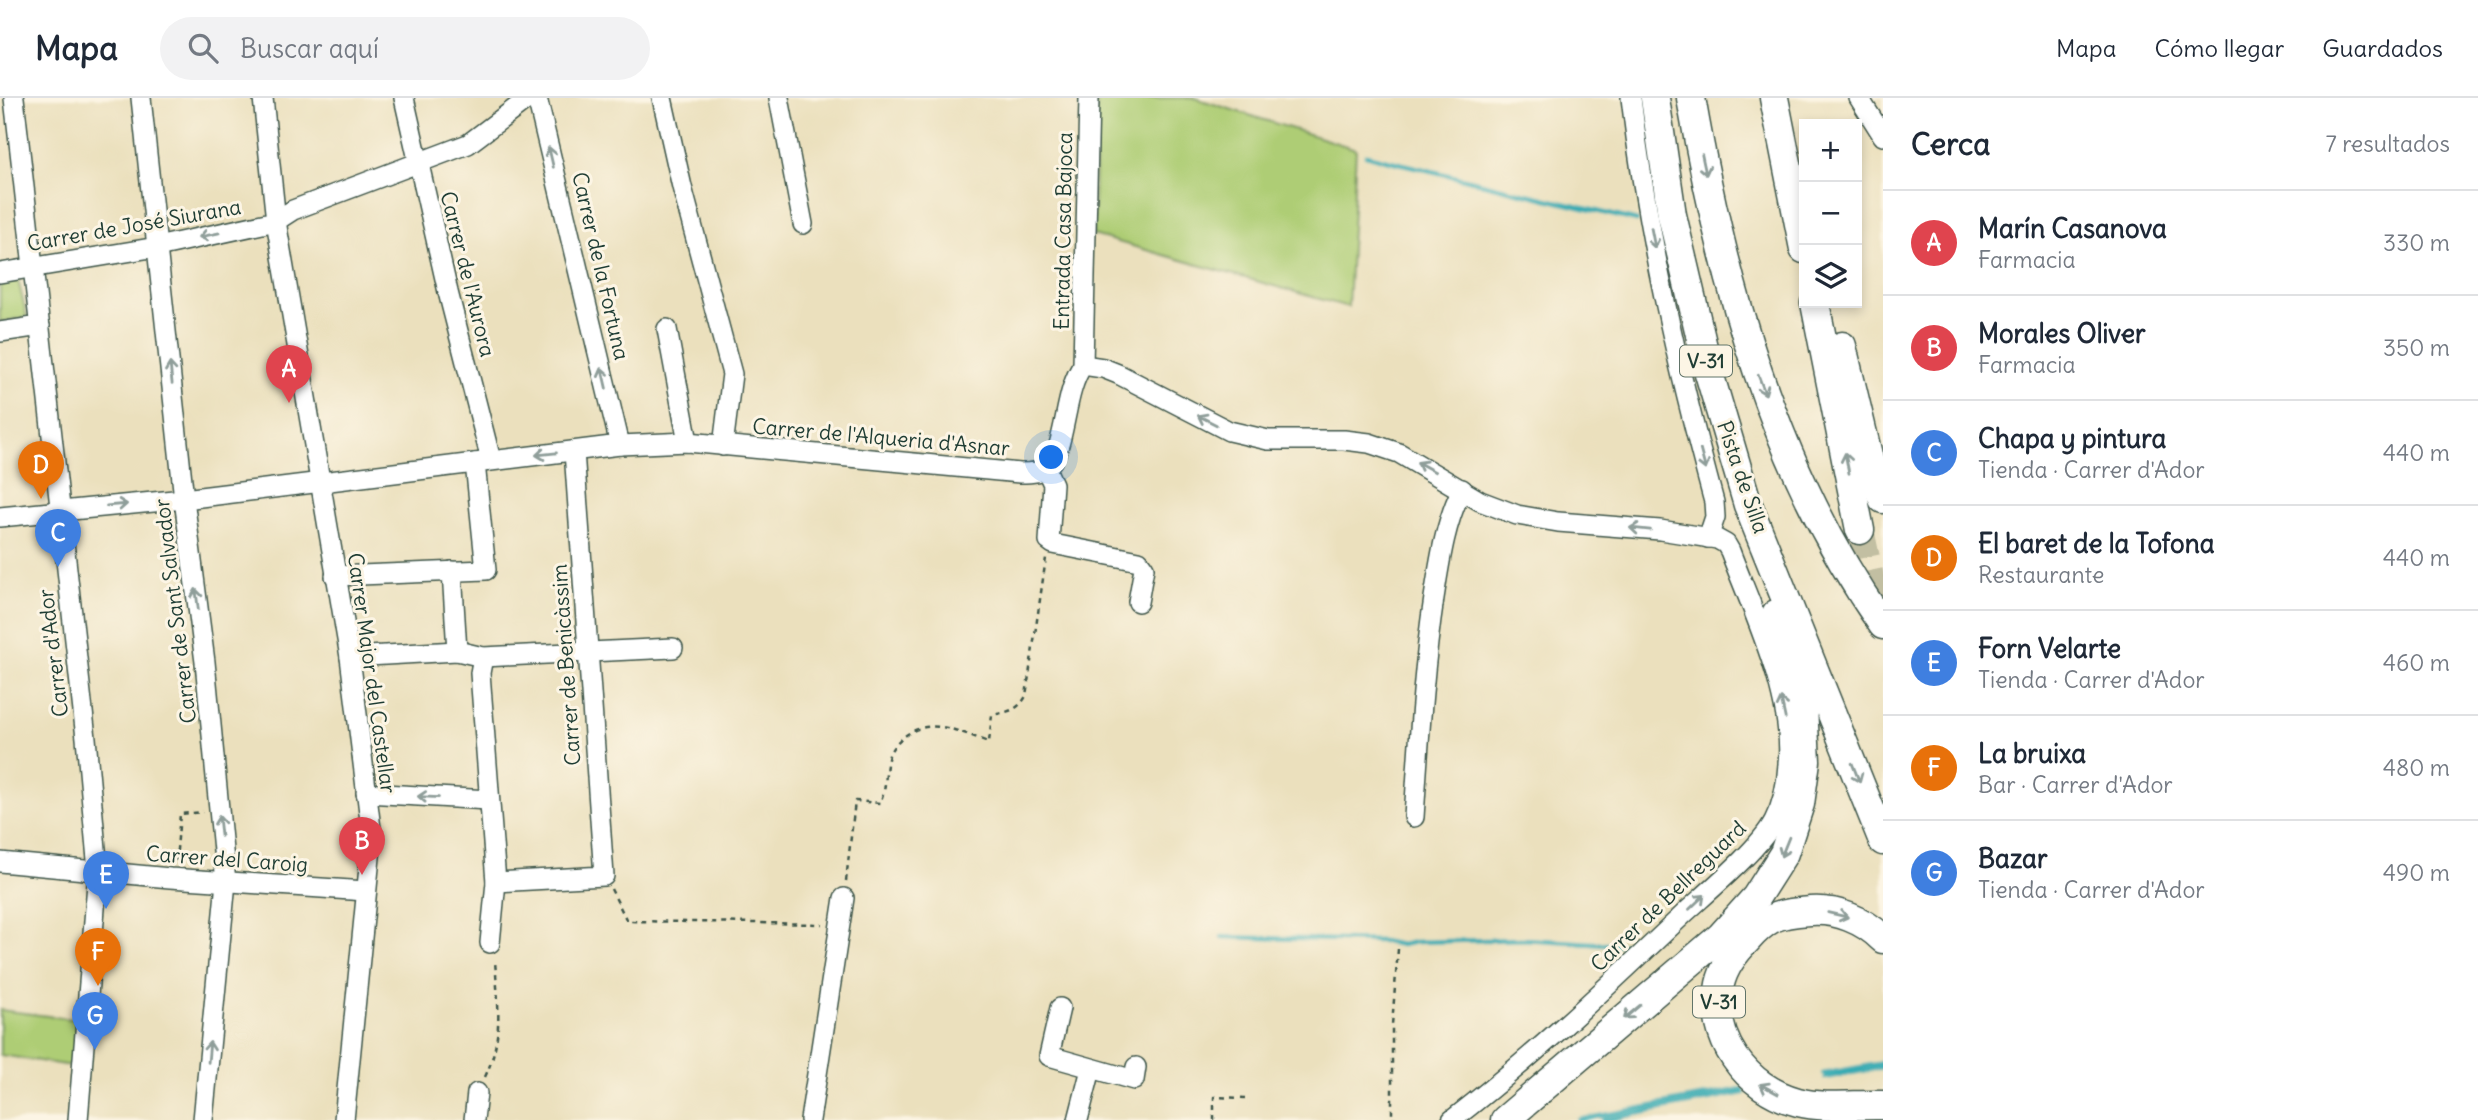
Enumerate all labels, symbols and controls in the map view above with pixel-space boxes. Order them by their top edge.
search box [160,17,650,80]
text: Mapa [35,27,118,69]
icon: search [184,29,222,67]
text: Buscar aquí [240,32,379,65]
text: Mapa [2056,33,2116,63]
text: Cómo llegar [2154,33,2284,63]
text: Guardados [2322,33,2443,63]
map controls [1799,119,1862,308]
button: + [1799,119,1862,182]
text: Cerca [1911,125,1990,163]
text: 7 resultados [2325,129,2450,158]
street label: Entrada Casa Bajoca [1048,132,1078,330]
one-way arrow [544,146,558,169]
one-way arrow [1698,153,1712,176]
street label: Carrer de la Fortuna [566,169,636,363]
button: − [1799,182,1862,245]
street label: Carrer de l'Aurora [434,188,502,360]
street label: Carrer de José Siurana [25,193,243,257]
text: Marín Casanova [1978,212,2167,245]
one-way arrow [1646,226,1660,249]
text: A [1927,228,1941,257]
text: 330 m [2383,228,2450,257]
one-way arrow [198,229,221,243]
button: layers [1799,245,1862,308]
text: Farmacia [1978,245,2076,274]
text: Morales Oliver [1978,317,2146,350]
text: B [1926,333,1942,362]
text: 350 m [2383,333,2450,362]
pin: A [266,345,312,403]
road number: V-31 [1680,345,1732,376]
text: Farmacia [1978,350,2076,379]
one-way arrow [164,362,177,385]
one-way arrow [597,368,610,390]
one-way arrow [1757,373,1770,395]
street label: Carrer de l'Alqueria d'Asnar [751,412,1011,462]
one-way arrow [1197,412,1218,426]
street label: Pista de Silla [1711,417,1775,537]
text: Chapa y pintura [1978,422,2166,455]
text: C [1926,438,1942,467]
text: 440 m [2383,438,2450,467]
your location [1034,440,1068,474]
pin: D [18,441,64,499]
one-way arrow [536,448,558,461]
one-way arrow [1697,448,1710,471]
one-way arrow [1840,452,1853,475]
text: Tienda · Carrer d'Ador [1978,455,2205,484]
one-way arrow [1416,460,1436,474]
street label: Carrer de Sant Salvador [148,497,202,725]
one-way arrow [105,498,127,511]
pin: C [35,509,81,567]
one-way arrow [1629,522,1652,535]
text: El baret de la Tofona [1978,527,2215,560]
text: D [1926,543,1942,572]
text: 440 m [2383,543,2450,572]
street label: Carrer Major del Castellar [342,551,402,795]
text: Restaurante [1978,560,2104,589]
street label: Carrer de Benicàssim [545,563,587,767]
street label: Carrer d'Ador [32,587,74,719]
one-way arrow [190,588,203,611]
text: Forn Velarte [1978,632,2121,665]
text: E [1927,648,1941,677]
text: 460 m [2383,648,2450,677]
text: Tienda · Carrer d'Ador [1978,665,2205,694]
one-way arrow [1776,697,1790,720]
text: La bruixa [1978,737,2086,770]
text: F [1927,753,1941,782]
text: 480 m [2383,753,2450,782]
one-way arrow [1851,762,1864,783]
text: Bar · Carrer d'Ador [1978,770,2173,799]
one-way arrow [416,790,439,803]
one-way arrow [213,815,226,837]
street label: Carrer de Bellreguard [1585,815,1751,977]
pin: B [339,817,385,875]
one-way arrow [1778,835,1791,857]
street label: Carrer del Caroig [145,840,309,878]
text: Bazar [1978,842,2048,875]
pin: E [83,851,129,909]
text: G [1926,858,1942,887]
text: 490 m [2383,858,2450,887]
text: Tienda · Carrer d'Ador [1978,875,2205,904]
one-way arrow [1689,893,1706,910]
one-way arrow [1826,908,1849,922]
pin: F [75,928,121,986]
road number: V-31 [1693,986,1745,1018]
pin: G [72,992,118,1050]
one-way arrow [1624,1004,1642,1020]
one-way arrow [203,1041,216,1064]
one-way arrow [1760,1081,1780,1095]

